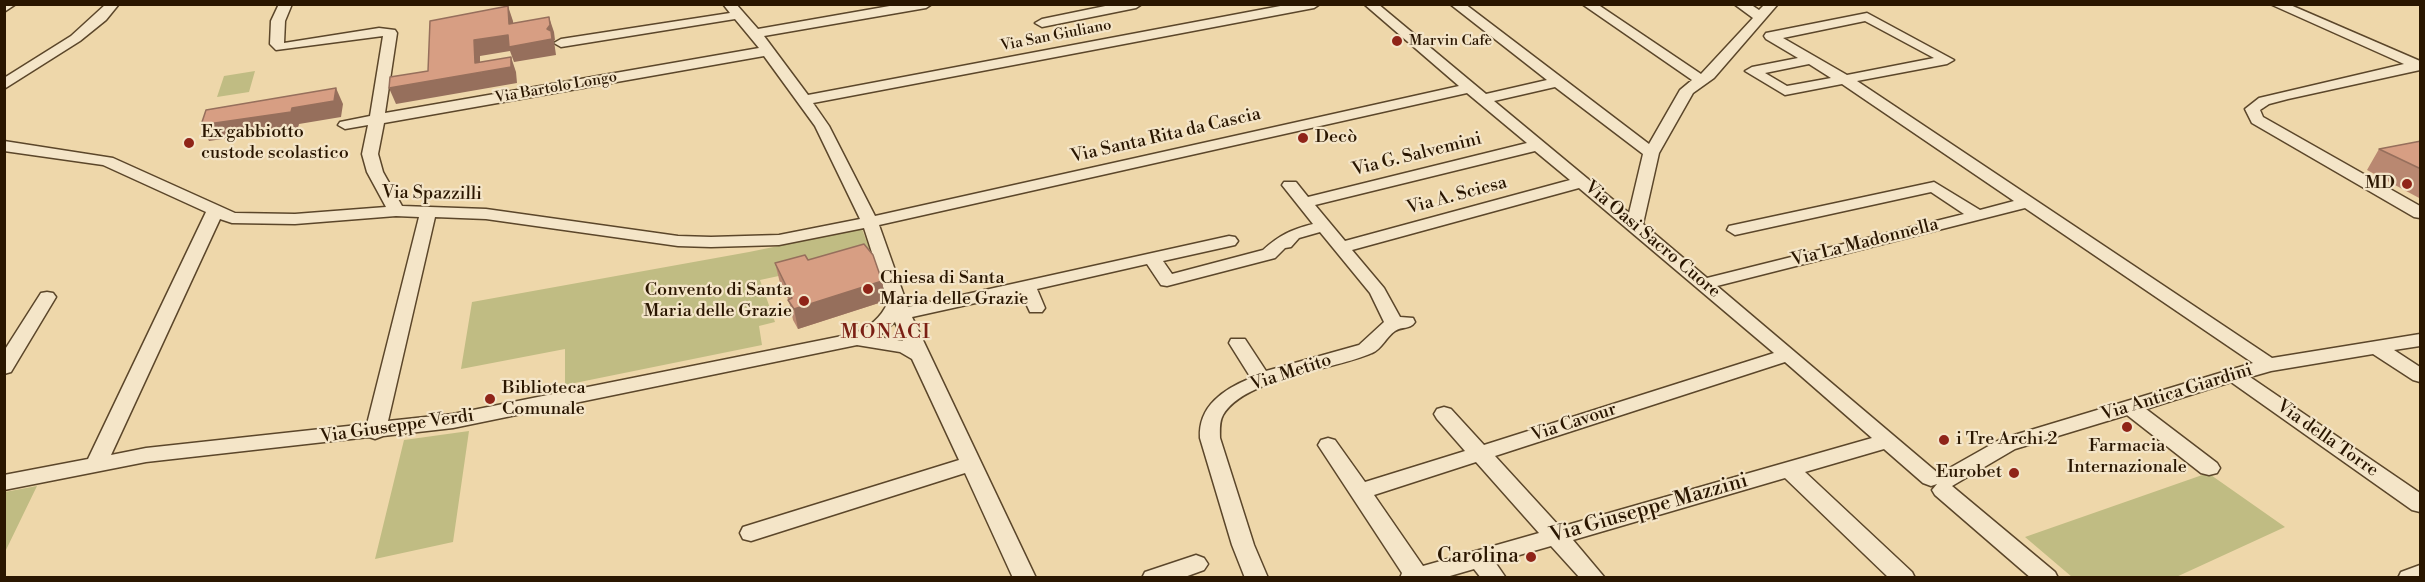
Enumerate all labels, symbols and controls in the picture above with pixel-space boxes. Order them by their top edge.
street label: Via San Giuliano [999,16,1113,56]
place label: Marvin Cafè [1409,32,1492,50]
marker: Marvin Cafè [1390,34,1404,48]
street label: Via Bartolo Longo [494,68,618,108]
street label: Via Santa Rita da Cascia [1069,104,1263,168]
place label: Ex gabbiotto custode scolastico [201,122,349,164]
place label: Decò [1315,127,1357,149]
street label: Via G. Salvemini [1350,128,1484,182]
marker: Decò [1296,131,1310,145]
marker: Ex gabbiotto custode scolastico [182,136,196,150]
street label: Via A. Sciesa [1405,172,1509,220]
place label: MD [2365,173,2395,195]
street label: Via Oasi Sacro Cuore [1580,177,1724,303]
marker: MD [2400,177,2414,191]
street label: Via Spazzilli [382,182,482,206]
street label: Via La Madonnella [1789,214,1941,272]
place label: Chiesa di Santa Maria delle Grazie [880,268,1028,310]
place label: Convento di Santa Maria delle Grazie [644,280,792,322]
marker: Chiesa di Santa Maria delle Grazie [861,282,875,296]
marker: Convento di Santa Maria delle Grazie [797,294,811,308]
district label: MONACI [841,321,931,345]
street label: Via Metito [1248,350,1334,396]
street label: Via Antica Giardini [2099,360,2255,426]
place label: Biblioteca Comunale [502,378,586,420]
marker: Biblioteca Comunale [483,392,497,406]
street label: Via della Torre [2272,396,2382,482]
street label: Via Cavour [1529,399,1619,447]
street label: Via Giuseppe Verdi [319,406,475,448]
marker: Farmacia Internazionale [2120,420,2134,434]
place label: i Tre Archi 2 [1956,429,2057,451]
marker: i Tre Archi 2 [1937,433,1951,447]
place label: Farmacia Internazionale [2067,436,2187,478]
place label: Eurobet [1936,462,2002,484]
marker: Eurobet [2007,466,2021,480]
street label: Via Giuseppe Mazzini [1547,469,1751,549]
place label: Carolina [1437,544,1519,570]
marker: Carolina [1524,550,1538,564]

